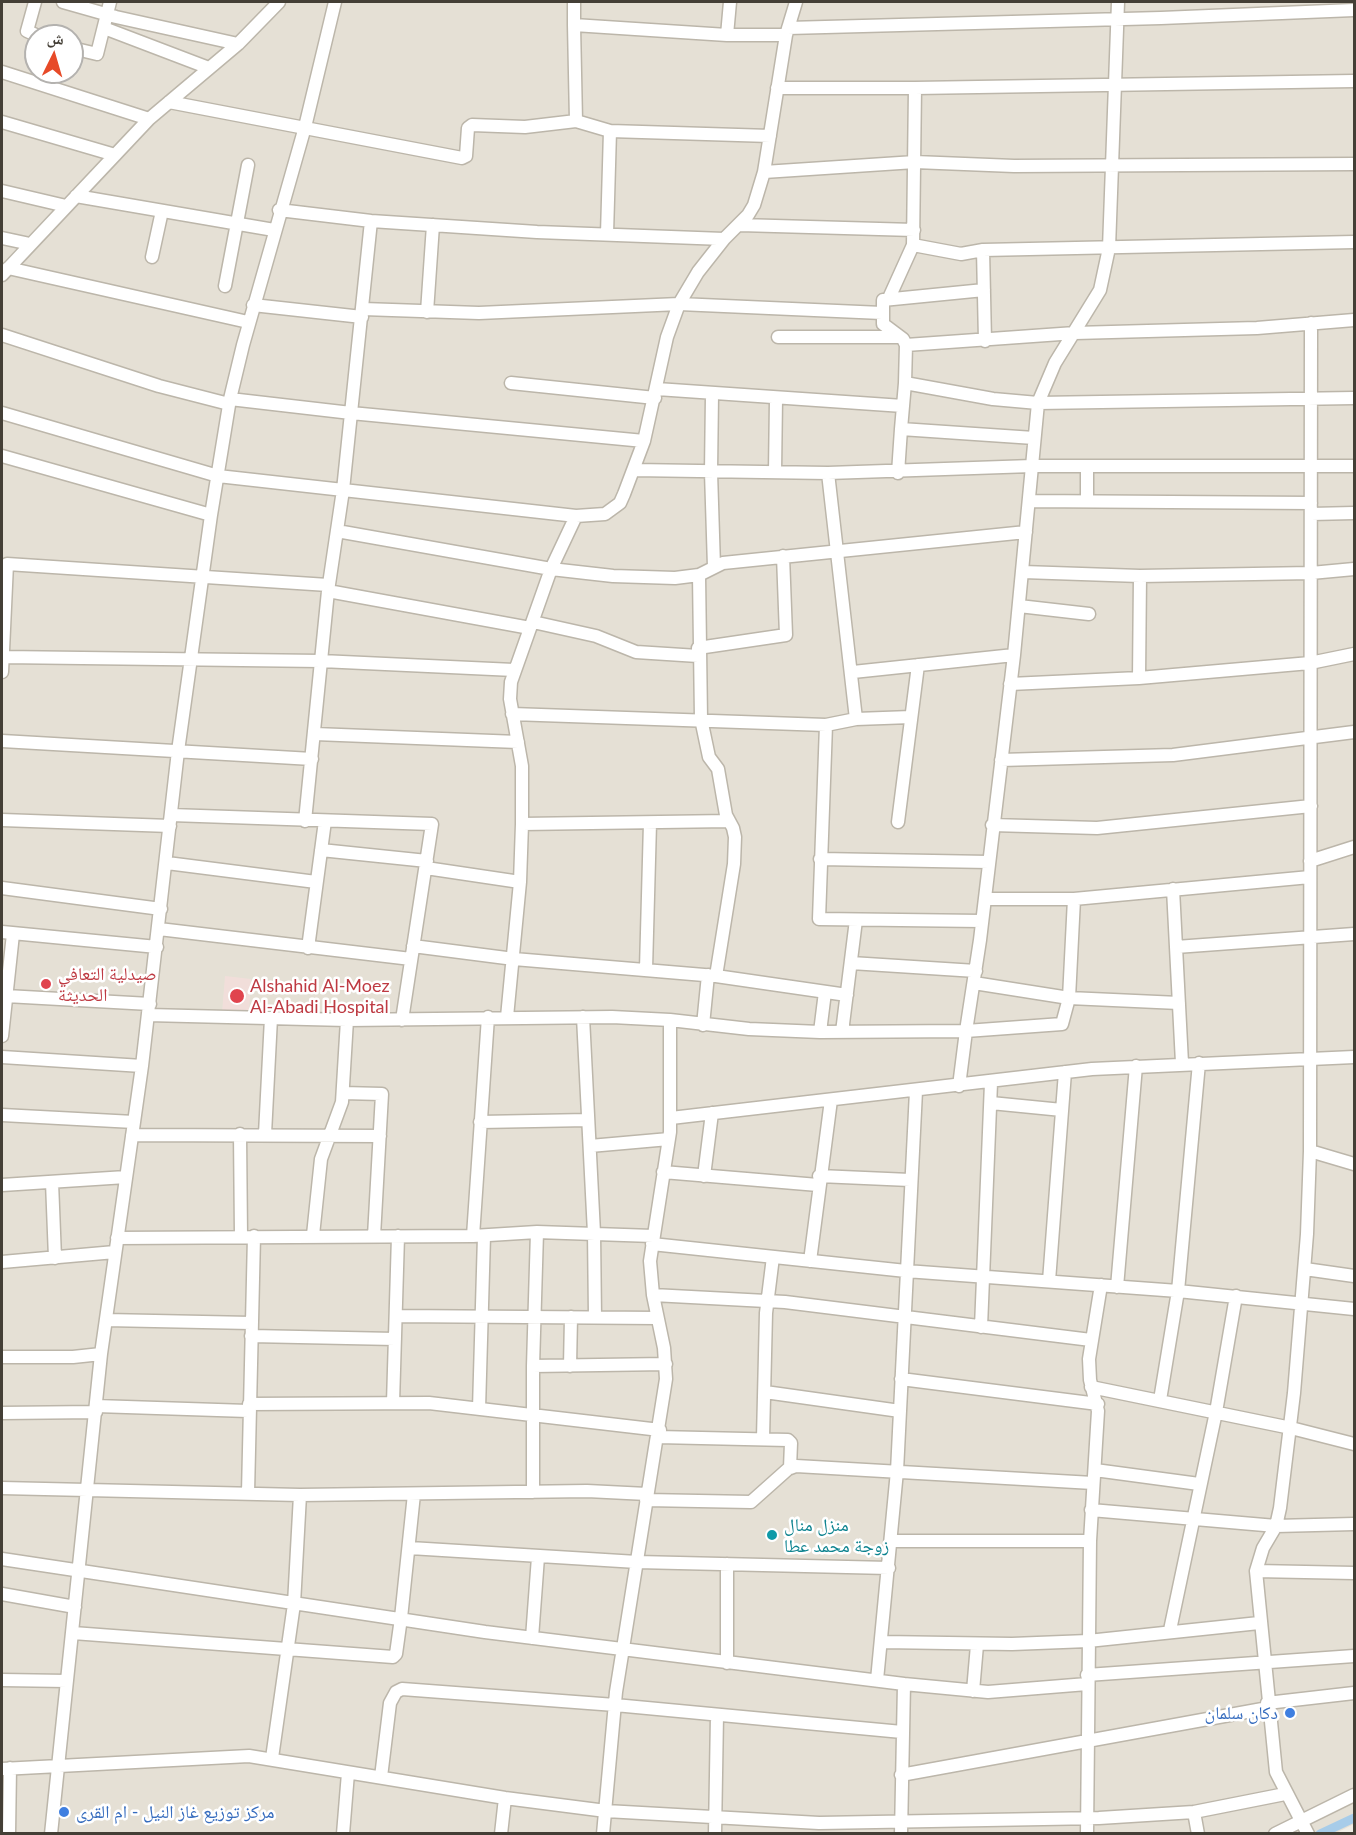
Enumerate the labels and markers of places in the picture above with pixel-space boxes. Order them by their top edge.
place label: صيدلية التعافي الحديثة [58,963,157,1006]
place label: Alshahid Al-Moez Al-Abadi Hospital [250,975,390,1018]
marker: صيدلية التعافي الحديثة [39,977,53,991]
marker: Alshahid Al-Moez Al-Abadi Hospital [228,987,246,1005]
place label: منزل منال زوجة محمد عطا [784,1514,889,1556]
marker: منزل منال زوجة محمد عطا [765,1528,779,1542]
place label: دكان سلمان [1205,1702,1278,1724]
marker: دكان سلمان [1283,1706,1297,1720]
place label: مركز توزيع غاز النيل - ام القرى [76,1801,274,1823]
marker: مركز توزيع غاز النيل - ام القرى [57,1805,71,1819]

